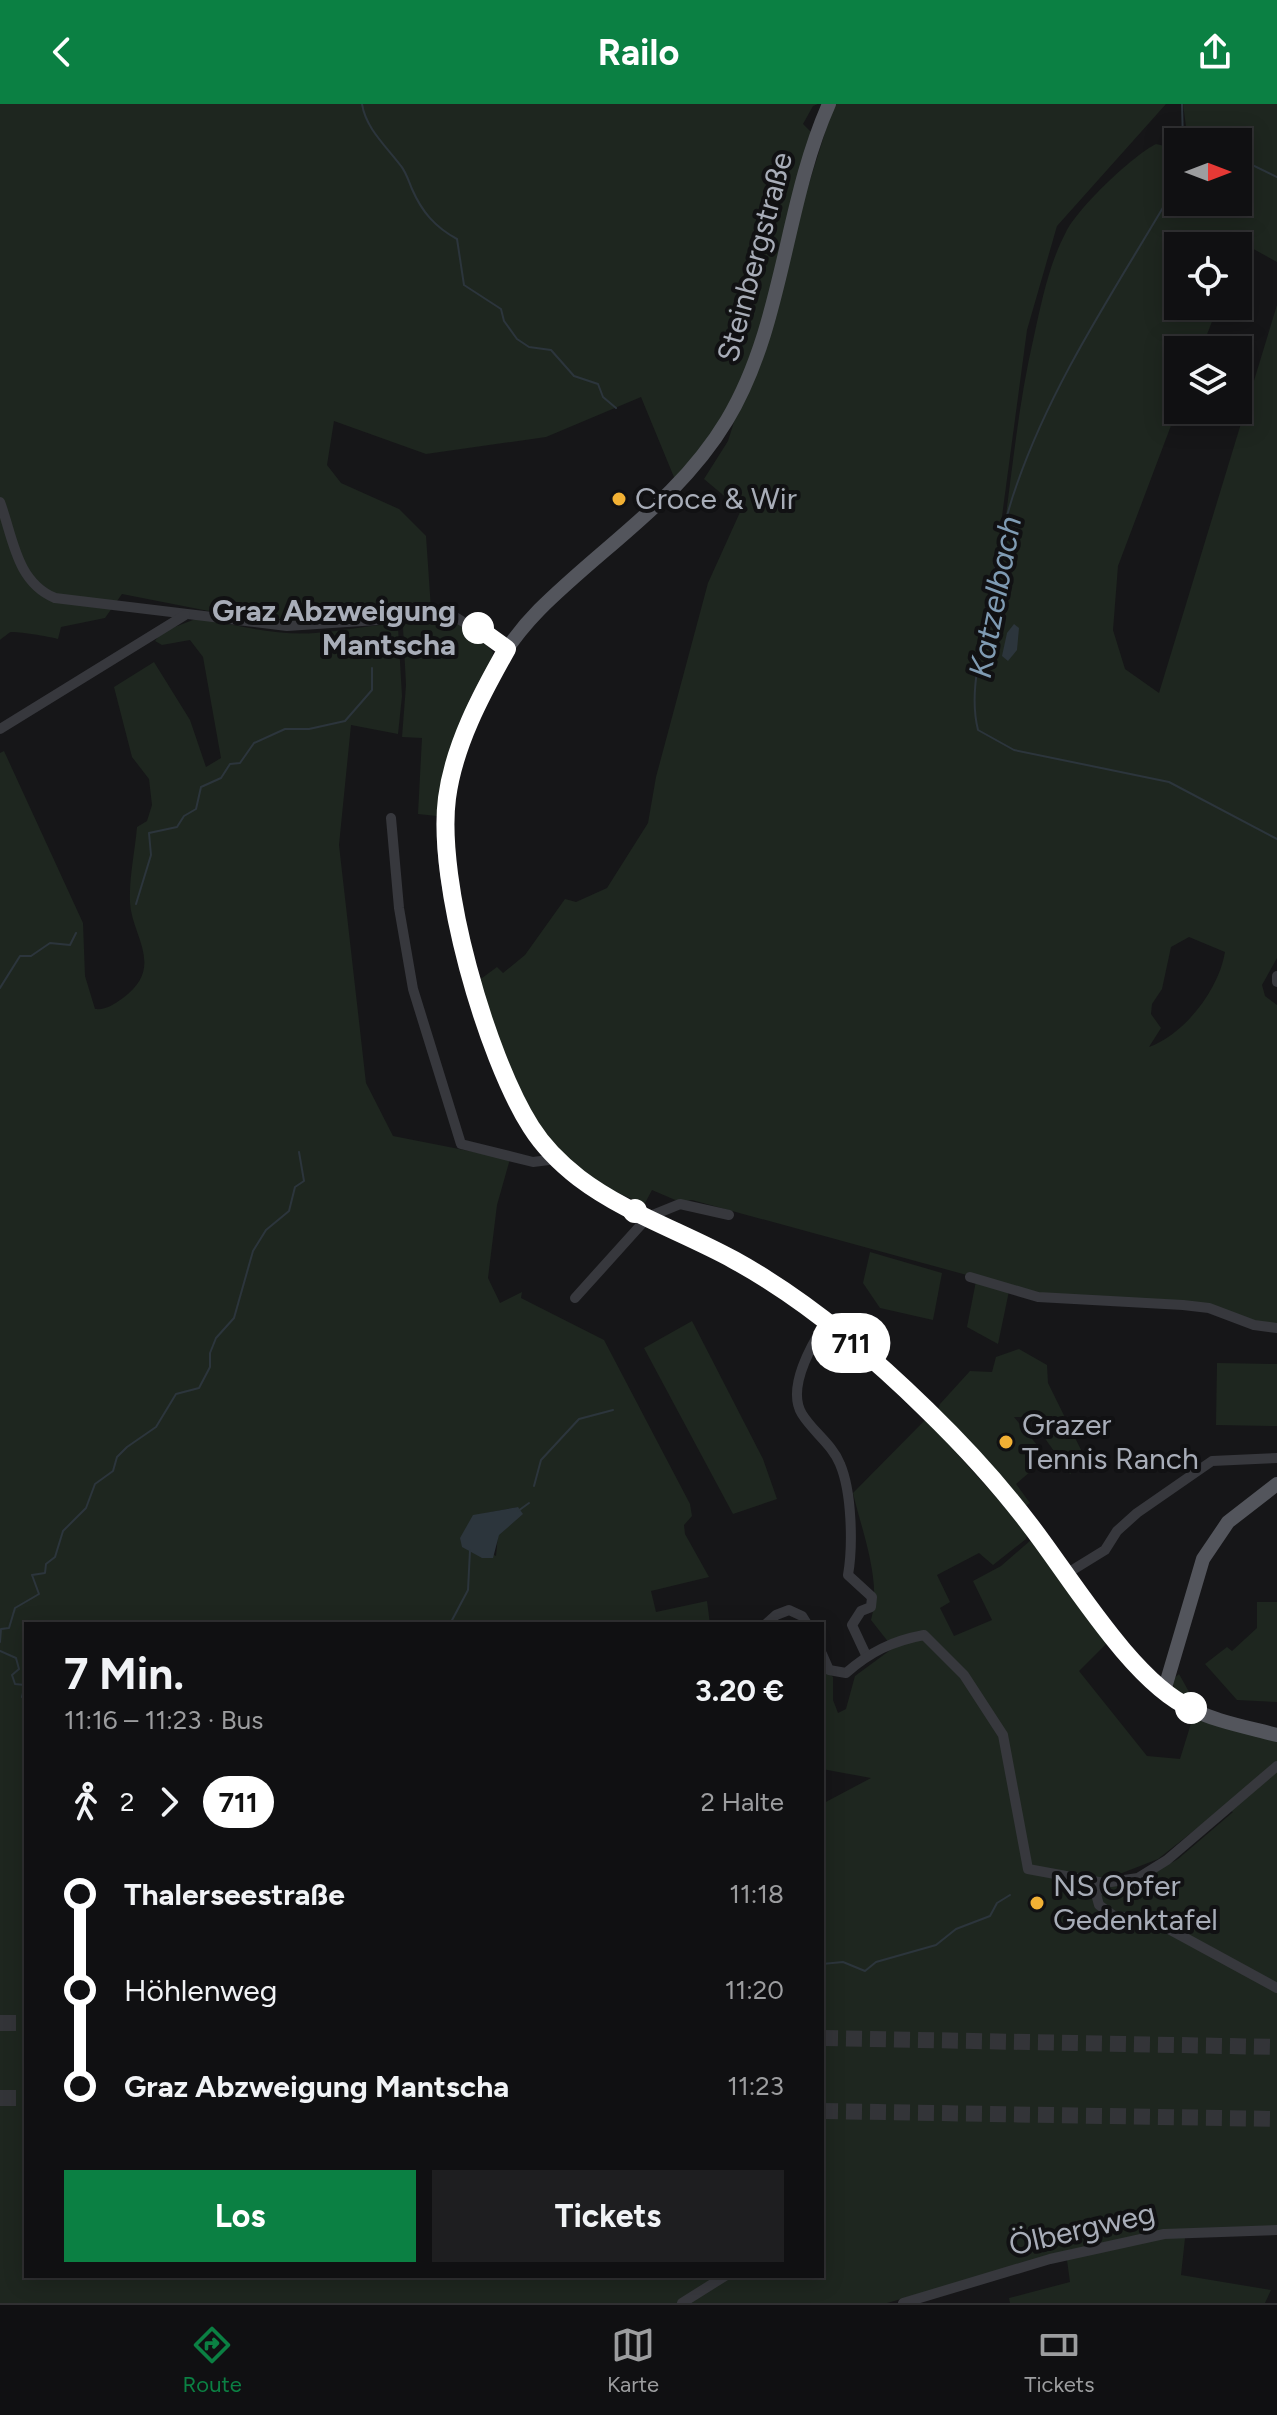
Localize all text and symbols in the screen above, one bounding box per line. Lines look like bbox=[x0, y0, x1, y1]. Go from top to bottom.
icon: back bbox=[40, 30, 84, 74]
icon: share bbox=[1193, 30, 1237, 74]
text: Railo bbox=[598, 31, 679, 74]
north arrow bbox=[1164, 128, 1252, 216]
map controls bbox=[1164, 128, 1252, 424]
street label: Steinbergstraße bbox=[709, 148, 800, 366]
button: locate bbox=[1164, 232, 1252, 320]
button: layers bbox=[1164, 336, 1252, 424]
place label: Croce & Wir bbox=[635, 480, 797, 517]
marker: Croce & Wir bbox=[610, 490, 628, 508]
water label: Katzelbach bbox=[961, 513, 1029, 681]
place label: Graz Abzweigung Mantscha bbox=[212, 592, 456, 663]
marker: Graz Abzweigung Mantscha bbox=[463, 613, 493, 643]
unlabelled marker bbox=[624, 1200, 646, 1222]
line badge: 711 bbox=[805, 1317, 897, 1369]
text: 711 bbox=[831, 1326, 871, 1360]
place label: Grazer Tennis Ranch bbox=[1022, 1406, 1199, 1477]
marker: Grazer Tennis Ranch bbox=[997, 1433, 1015, 1451]
text: 7 Min. bbox=[64, 1647, 184, 1700]
text: 3.20 € bbox=[695, 1672, 784, 1709]
unlabelled marker bbox=[1176, 1693, 1206, 1723]
text: 11:16 – 11:23 · Bus bbox=[64, 1704, 263, 1736]
icon: walk bbox=[64, 1780, 108, 1824]
icon: forward bbox=[147, 1780, 191, 1824]
text: 711 bbox=[219, 1785, 258, 1819]
text: 2 bbox=[120, 1786, 135, 1818]
text: 2 Halte bbox=[701, 1786, 784, 1818]
place label: NS Opfer Gedenktafel bbox=[1053, 1867, 1218, 1938]
text: Thalerseestraße bbox=[124, 1876, 345, 1913]
text: 11:18 bbox=[729, 1878, 784, 1910]
marker: NS Opfer Gedenktafel bbox=[1028, 1894, 1046, 1912]
text: Höhlenweg bbox=[124, 1972, 277, 2009]
text: 11:20 bbox=[725, 1974, 784, 2006]
text: Graz Abzweigung Mantscha bbox=[124, 2068, 509, 2105]
text: 11:23 bbox=[727, 2070, 784, 2102]
button: Los bbox=[64, 2170, 416, 2262]
button: Tickets bbox=[432, 2170, 784, 2262]
street label: Ölbergweg bbox=[1005, 2194, 1159, 2263]
tab: Route bbox=[183, 2323, 242, 2398]
tab: Karte bbox=[607, 2323, 659, 2398]
tab: Tickets bbox=[1024, 2323, 1094, 2398]

